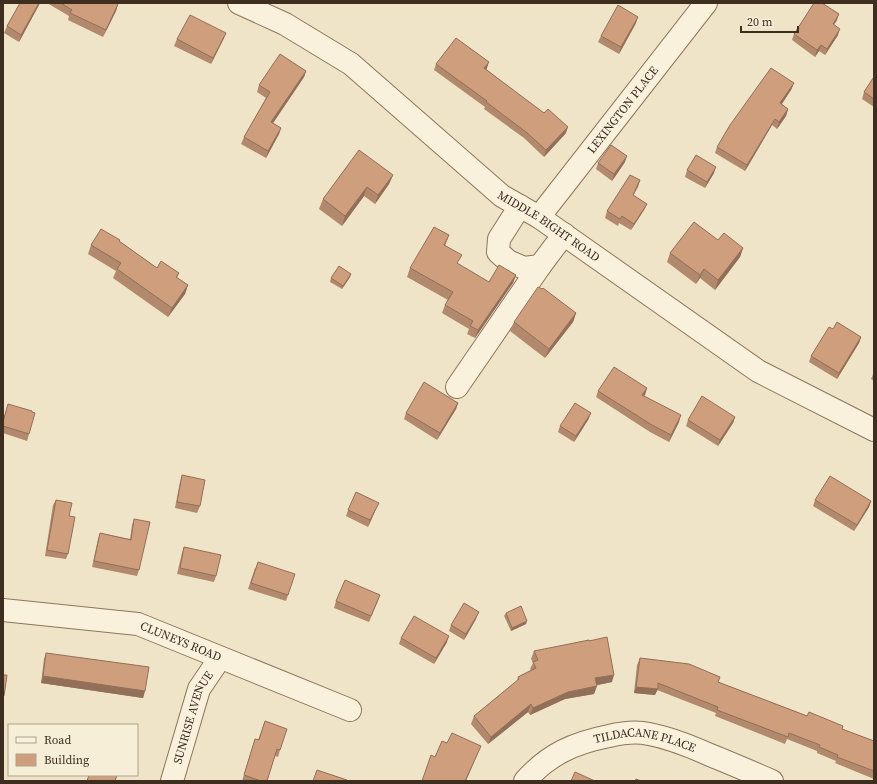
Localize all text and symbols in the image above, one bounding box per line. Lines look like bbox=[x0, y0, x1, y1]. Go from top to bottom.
scale bar bbox=[741, 8, 798, 34]
text: 20 m bbox=[747, 14, 773, 30]
street label: LEXINGTON PLACE bbox=[584, 63, 662, 157]
street label: MIDDLE BIGHT ROAD bbox=[495, 187, 603, 265]
street label: CLUNEYS ROAD bbox=[138, 618, 224, 665]
street label: SUNRISE AVENUE bbox=[169, 668, 217, 766]
legend bbox=[8, 724, 138, 776]
street label: TILDACANE PLACE bbox=[592, 724, 698, 756]
text: Road bbox=[44, 732, 71, 748]
text: Building bbox=[44, 752, 89, 768]

